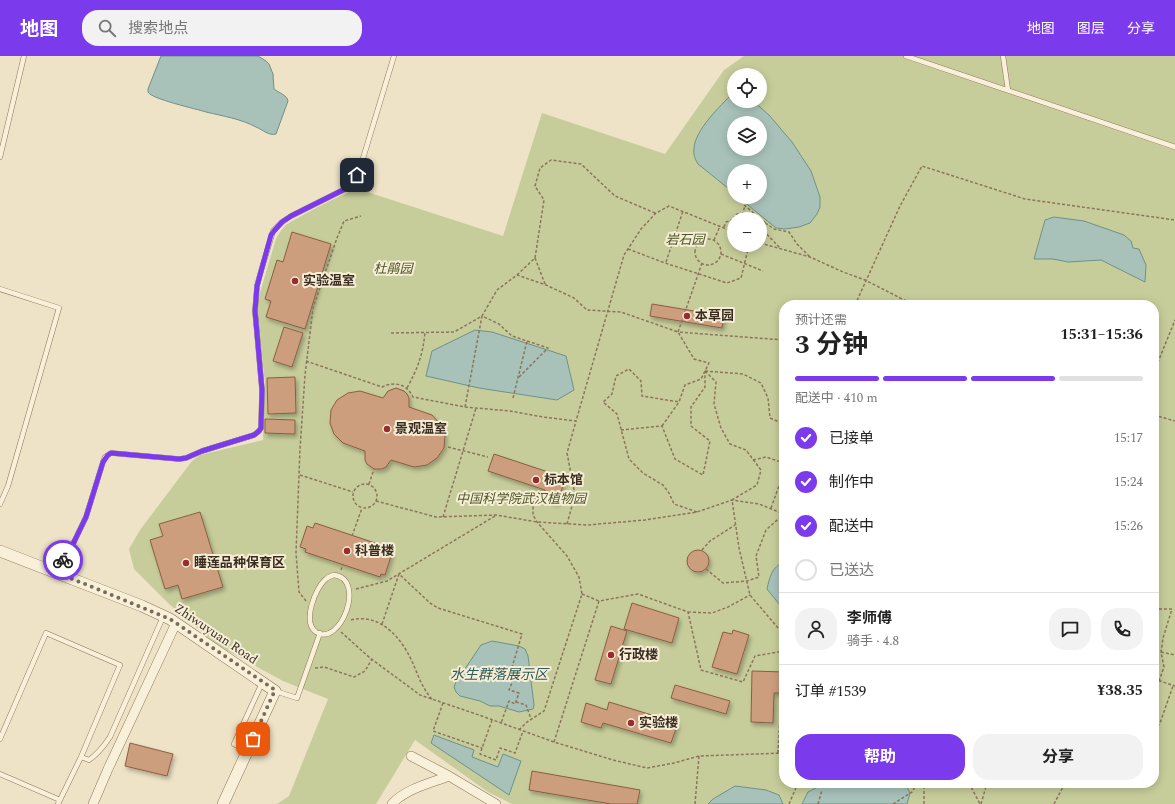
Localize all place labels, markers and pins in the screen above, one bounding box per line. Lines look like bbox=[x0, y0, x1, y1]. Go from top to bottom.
pin bbox=[340, 158, 374, 192]
place label: 实验温室 bbox=[303, 271, 355, 291]
marker: 实验温室 bbox=[290, 276, 300, 286]
place label: 本草园 bbox=[695, 306, 734, 326]
marker: 本草园 bbox=[682, 311, 692, 321]
place label: 景观温室 bbox=[395, 419, 447, 439]
marker: 景观温室 bbox=[382, 424, 392, 434]
place label: 标本馆 bbox=[544, 470, 583, 490]
marker: 标本馆 bbox=[531, 475, 541, 485]
place label: 科普楼 bbox=[355, 541, 394, 561]
marker: 科普楼 bbox=[342, 546, 352, 556]
place label: 睡莲品种保育区 bbox=[194, 553, 285, 573]
marker: 睡莲品种保育区 bbox=[181, 558, 191, 568]
place label: 行政楼 bbox=[619, 645, 658, 665]
marker: 行政楼 bbox=[606, 650, 616, 660]
place label: 实验楼 bbox=[639, 713, 678, 733]
marker: 实验楼 bbox=[626, 718, 636, 728]
pin bbox=[236, 722, 270, 756]

